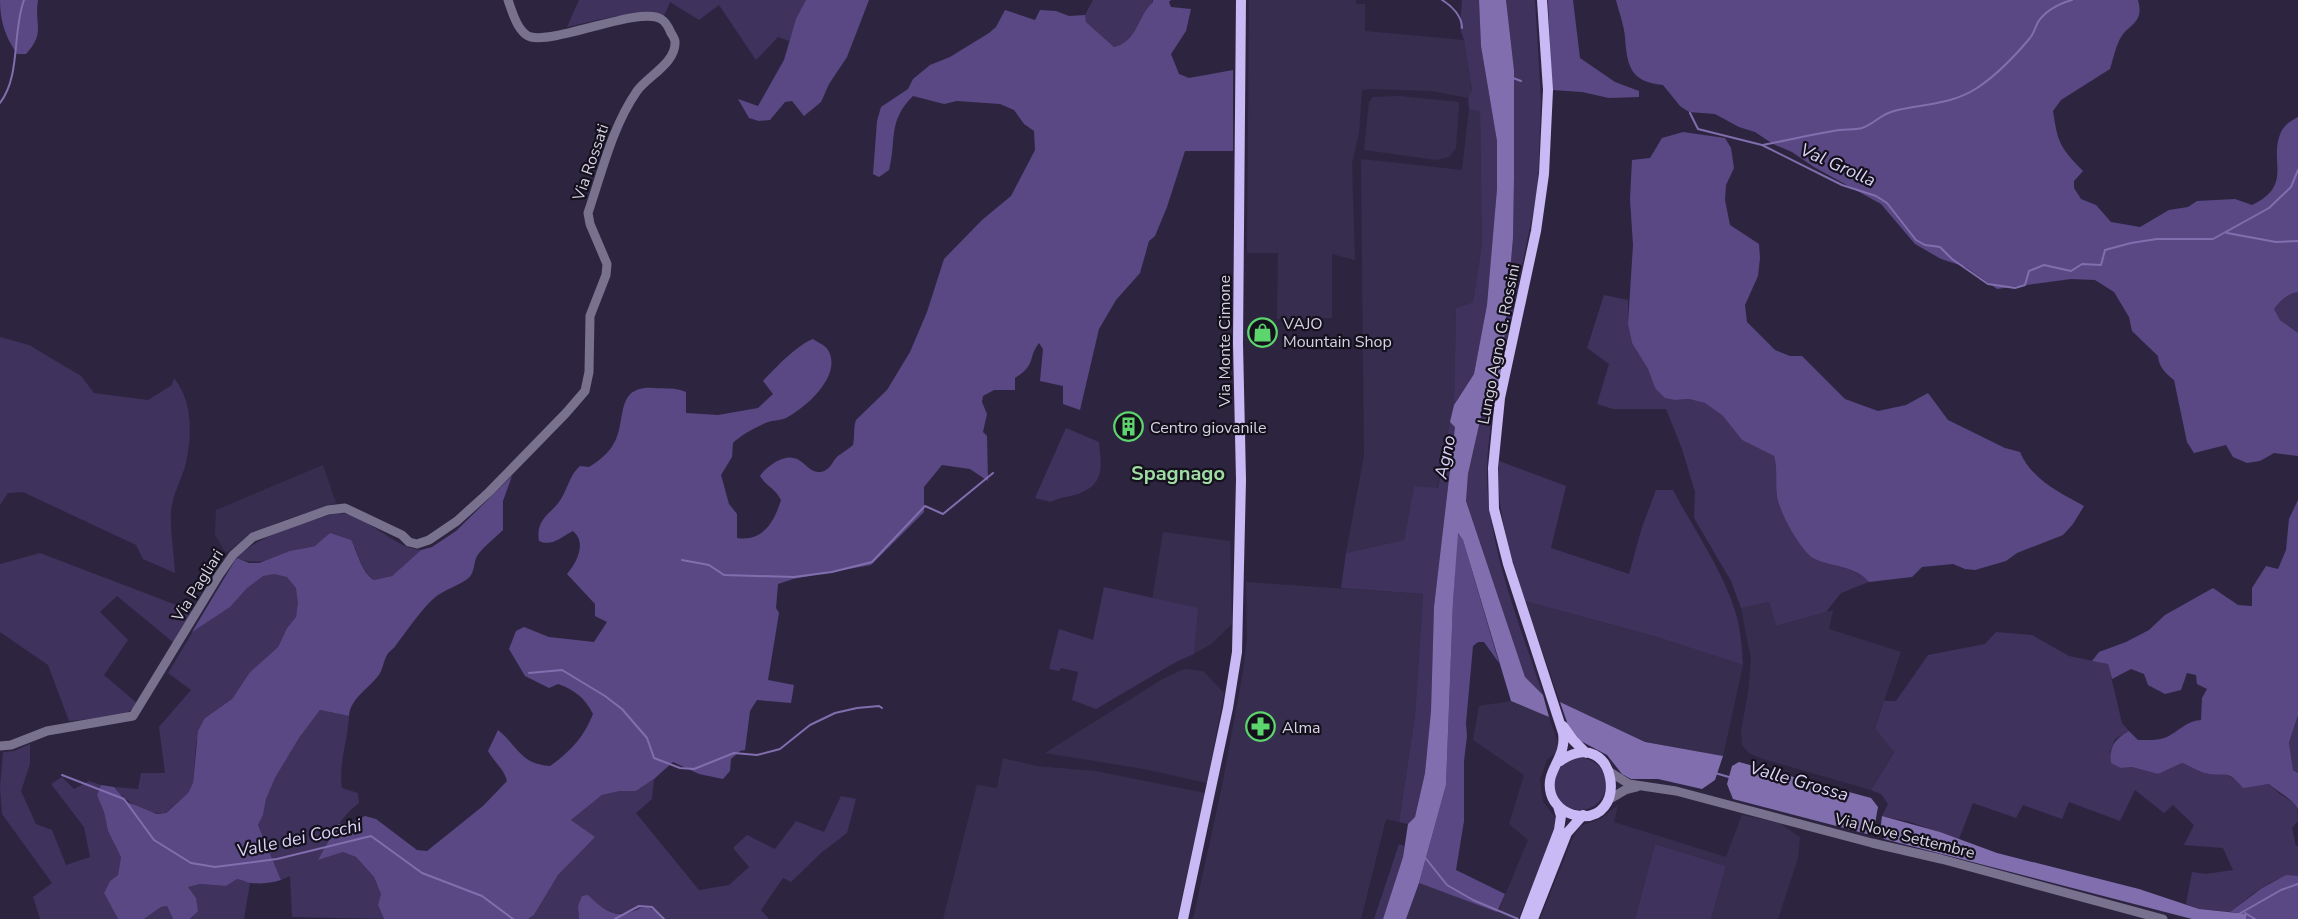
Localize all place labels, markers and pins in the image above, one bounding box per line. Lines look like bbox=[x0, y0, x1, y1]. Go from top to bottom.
place label: VAJO Mountain Shop bbox=[1282, 313, 1392, 353]
shop icon: VAJO Mountain Shop bbox=[1246, 316, 1278, 348]
building icon: Centro giovanile bbox=[1113, 411, 1145, 443]
place label: Centro giovanile bbox=[1150, 417, 1266, 439]
pharmacy icon: Alma bbox=[1245, 711, 1277, 743]
place label: Alma bbox=[1282, 717, 1321, 739]

